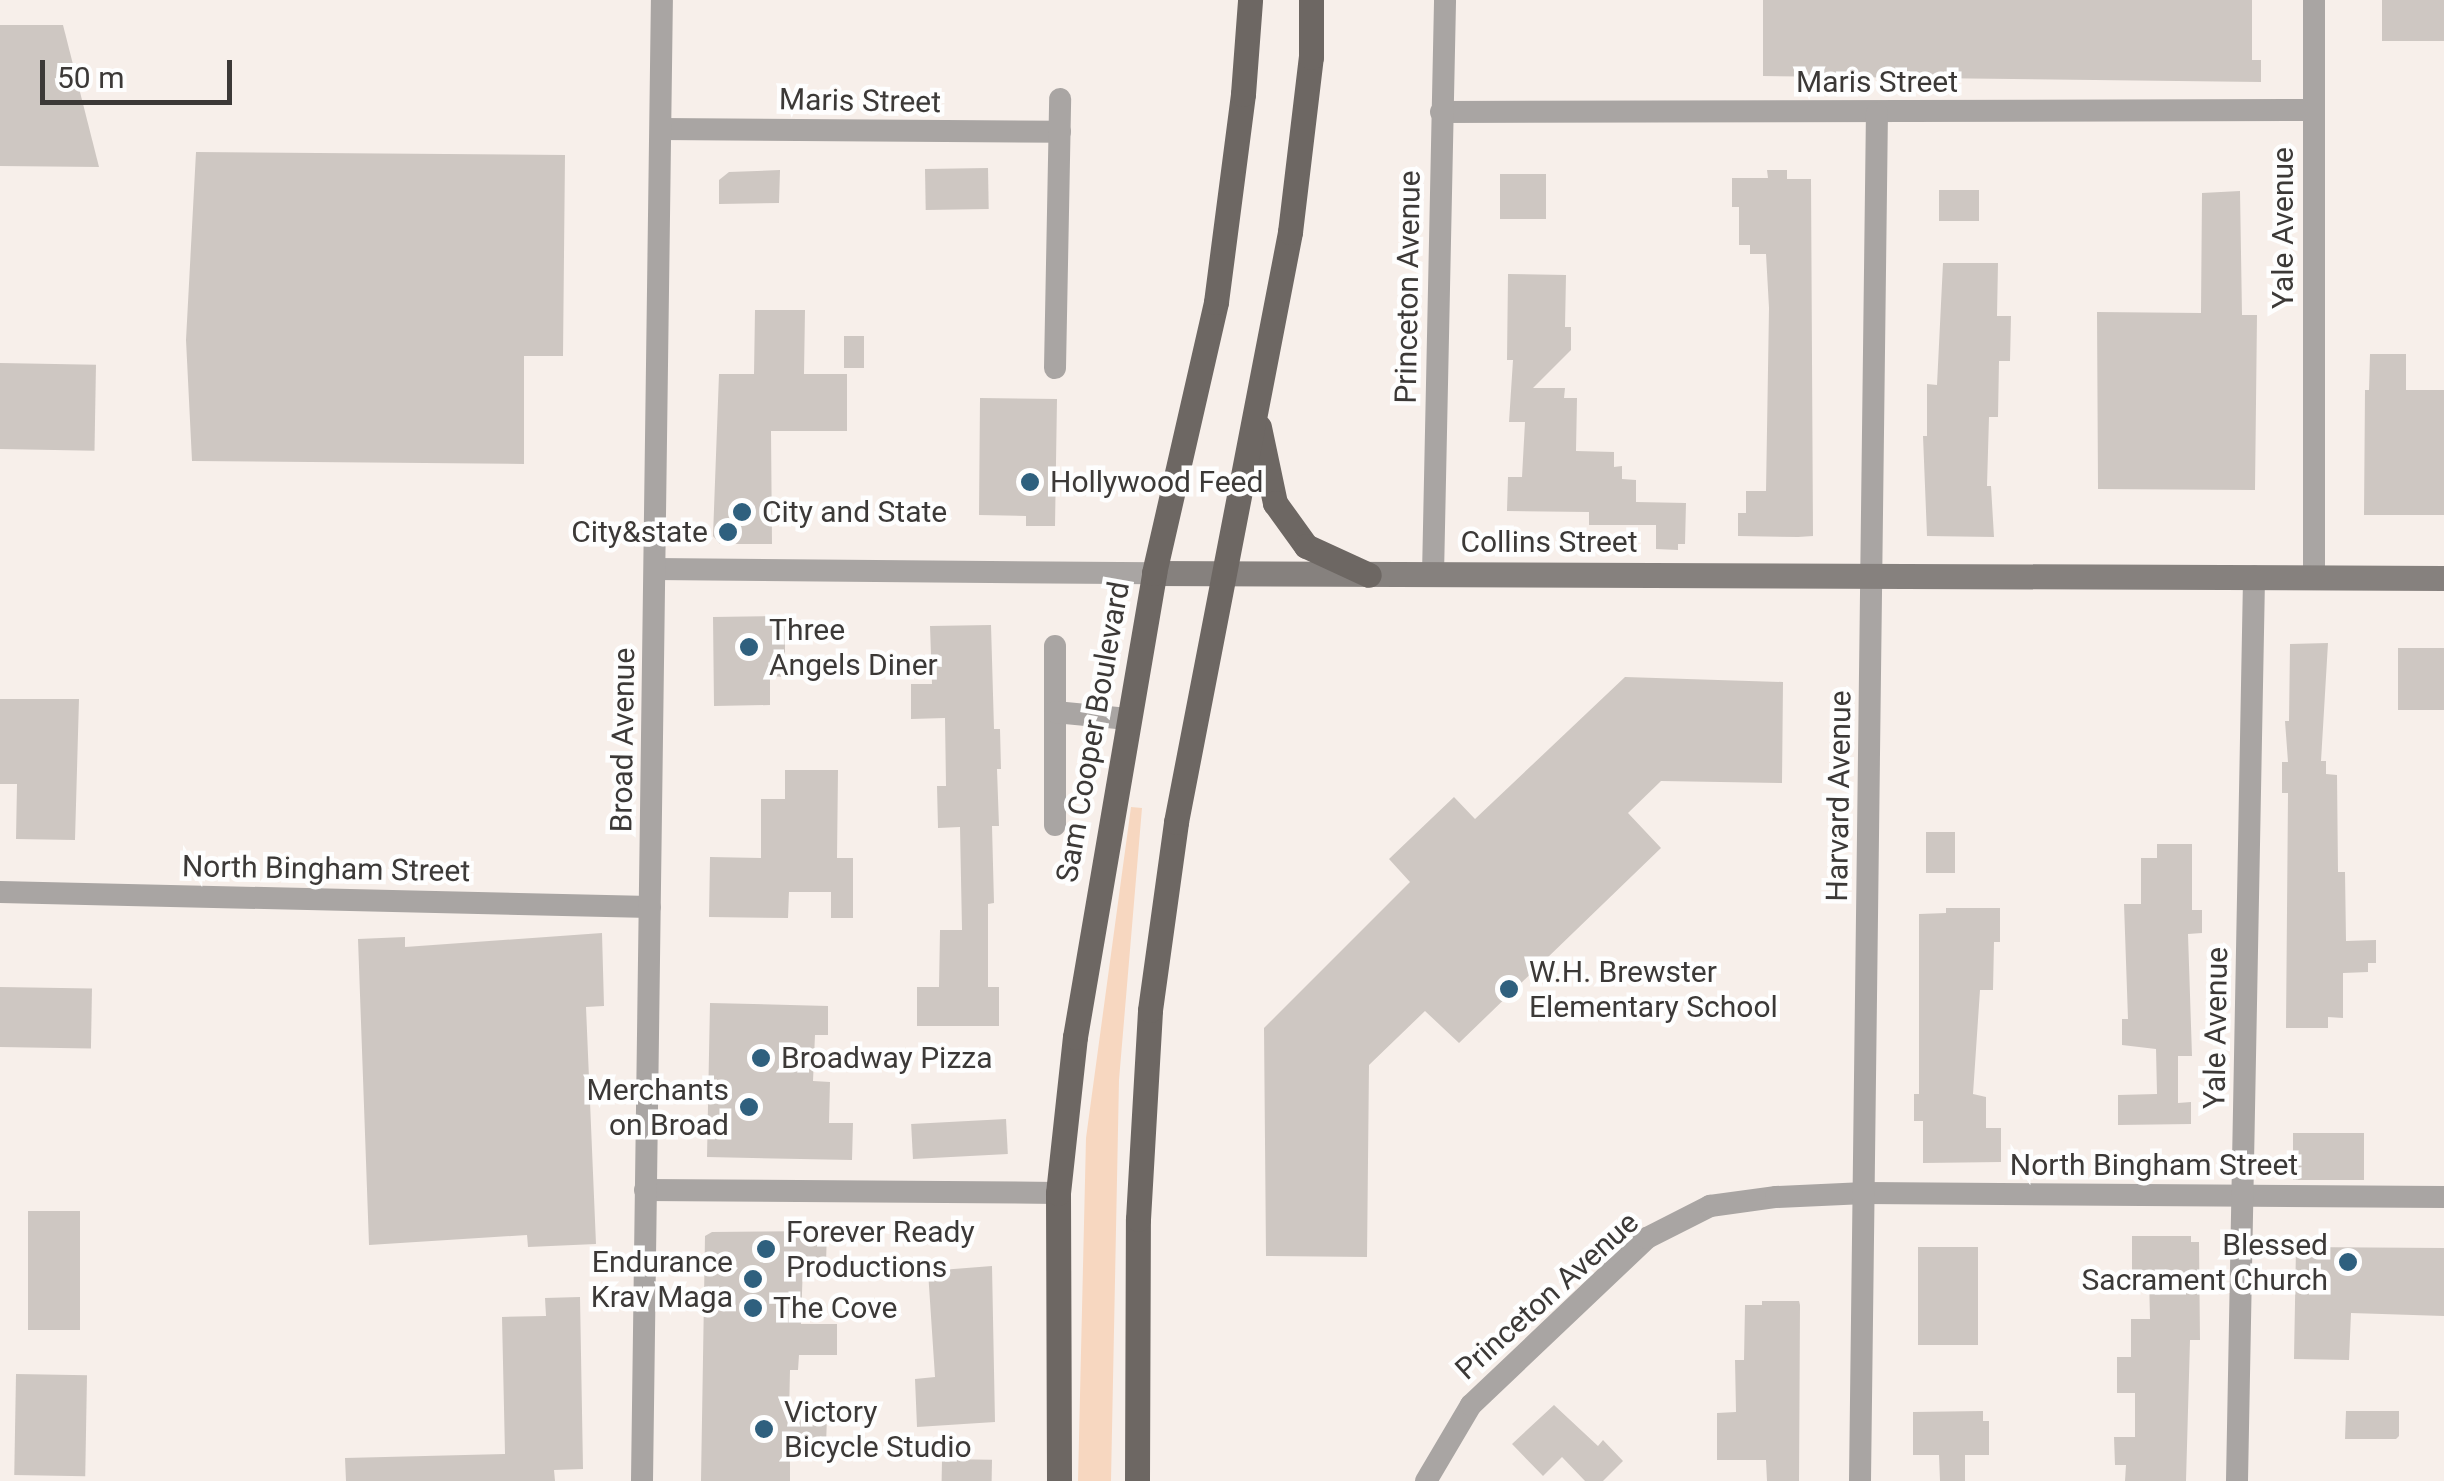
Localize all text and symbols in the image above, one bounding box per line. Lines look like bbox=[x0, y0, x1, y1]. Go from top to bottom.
scale bar bbox=[45, 40, 238, 102]
text: 50 m bbox=[57, 60, 124, 95]
street label: Maris Street bbox=[1796, 64, 1958, 100]
street label: Maris Street bbox=[779, 82, 941, 120]
street label: Yale Avenue bbox=[2265, 147, 2301, 309]
street label: Princeton Avenue bbox=[1388, 170, 1428, 404]
place label: Hollywood Feed bbox=[1050, 464, 1263, 500]
marker: Hollywood Feed bbox=[1019, 471, 1041, 493]
place label: City and State bbox=[762, 494, 947, 530]
marker: City and State bbox=[731, 501, 753, 523]
place label: City&state bbox=[571, 514, 708, 550]
marker: City&state bbox=[717, 521, 739, 543]
street label: Collins Street bbox=[1460, 524, 1638, 560]
street label: Sam Cooper Boulevard bbox=[1049, 579, 1137, 885]
place label: Three Angels Diner bbox=[769, 612, 938, 682]
marker: Three Angels Diner bbox=[738, 636, 760, 658]
street label: Broad Avenue bbox=[603, 647, 643, 833]
street label: Harvard Avenue bbox=[1819, 690, 1859, 902]
street label: North Bingham Street bbox=[182, 848, 470, 890]
street label: Yale Avenue bbox=[2197, 947, 2235, 1109]
place label: W.H. Brewster Elementary School bbox=[1529, 954, 1778, 1024]
marker: W.H. Brewster Elementary School bbox=[1498, 978, 1520, 1000]
place label: Broadway Pizza bbox=[781, 1040, 992, 1076]
marker: Broadway Pizza bbox=[750, 1047, 772, 1069]
place label: Merchants on Broad bbox=[587, 1072, 729, 1142]
marker: Merchants on Broad bbox=[738, 1096, 760, 1118]
street label: North Bingham Street bbox=[2010, 1147, 2298, 1183]
street label: Princeton Avenue bbox=[1448, 1205, 1646, 1387]
place label: Forever Ready Productions bbox=[786, 1214, 975, 1284]
place label: Blessed Sacrament Church bbox=[2082, 1227, 2328, 1298]
marker: Forever Ready Productions bbox=[755, 1238, 777, 1260]
place label: Endurance Krav Maga bbox=[591, 1244, 733, 1314]
marker: Blessed Sacrament Church bbox=[2337, 1251, 2359, 1273]
marker: Endurance Krav Maga bbox=[742, 1268, 764, 1290]
place label: The Cove bbox=[773, 1290, 897, 1326]
marker: The Cove bbox=[742, 1297, 764, 1319]
place label: Victory Bicycle Studio bbox=[784, 1394, 972, 1464]
marker: Victory Bicycle Studio bbox=[753, 1418, 775, 1440]

